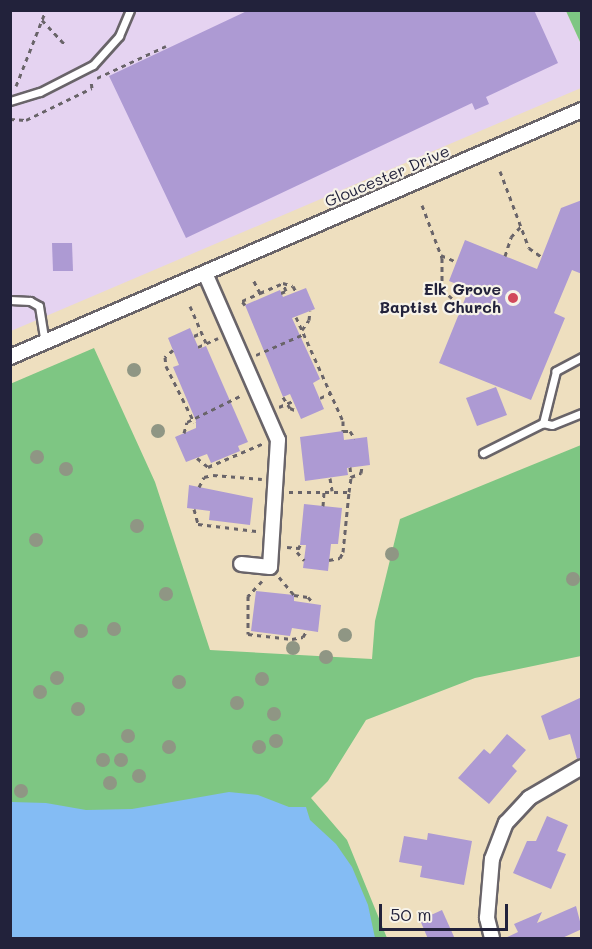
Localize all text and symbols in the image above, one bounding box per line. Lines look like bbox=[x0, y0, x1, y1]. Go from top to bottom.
street label: Gloucester Drive bbox=[322, 141, 452, 211]
place label: Elk Grove Baptist Church bbox=[379, 279, 501, 317]
marker: Elk Grove Baptist Church bbox=[506, 291, 520, 305]
scale bar bbox=[382, 892, 511, 930]
text: 50 m bbox=[390, 902, 432, 926]

